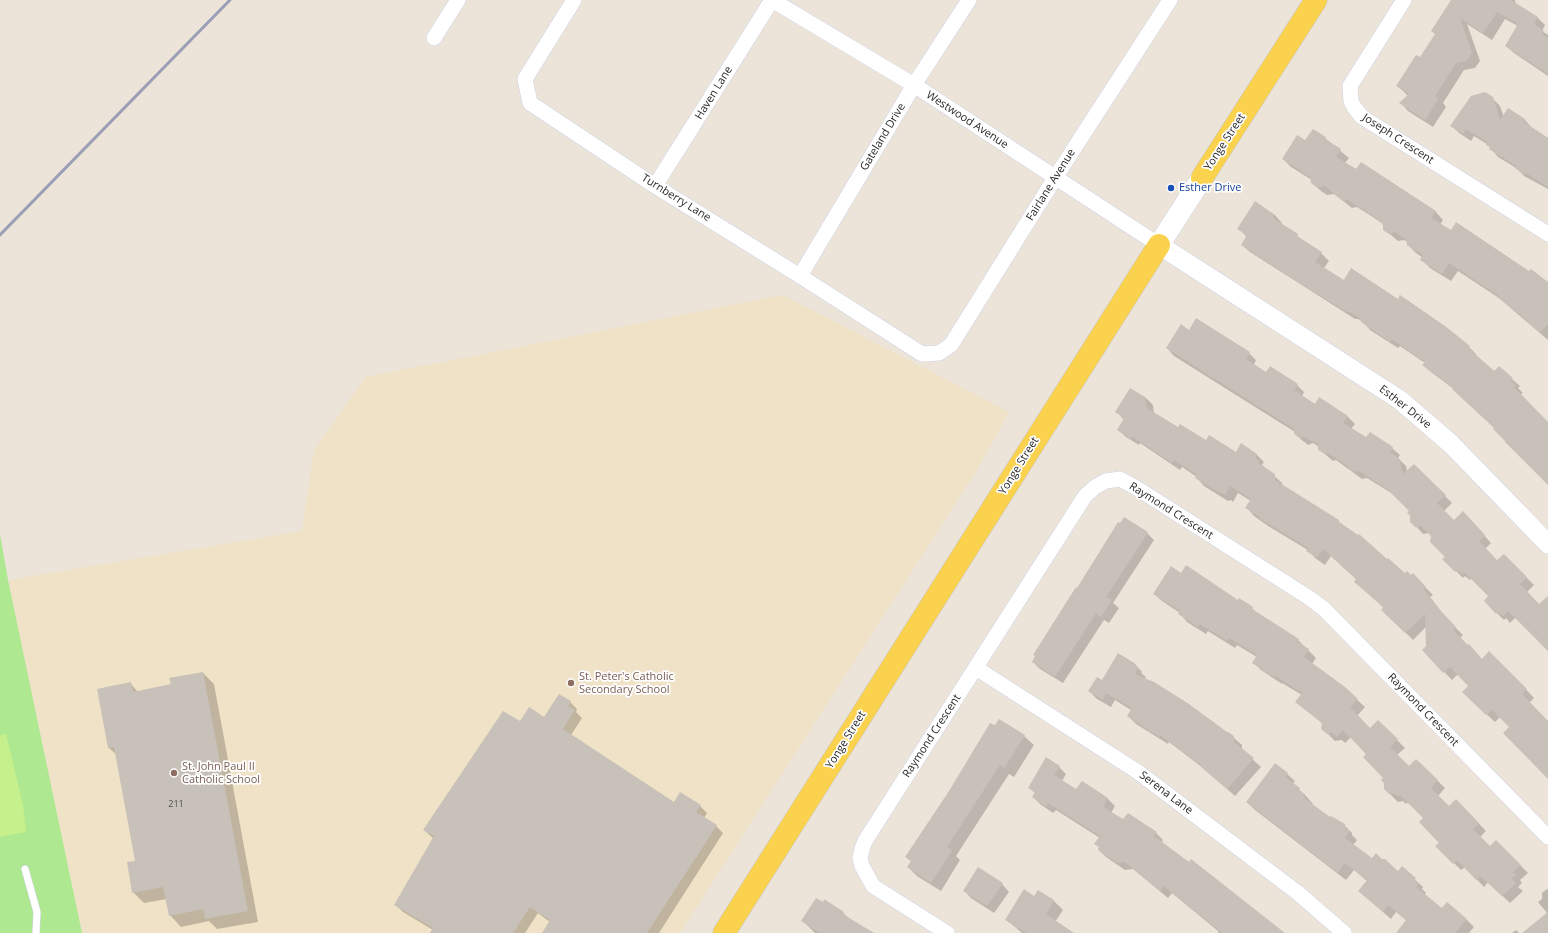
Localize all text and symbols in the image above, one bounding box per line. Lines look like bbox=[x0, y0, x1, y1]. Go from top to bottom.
street label: Haven Lane bbox=[692, 64, 736, 122]
street label: Westwood Avenue bbox=[924, 89, 1010, 151]
street label: Gateland Drive bbox=[858, 101, 908, 173]
street label: Yonge Street bbox=[1202, 111, 1248, 173]
street label: Joseph Crescent bbox=[1360, 111, 1436, 167]
street label: Fairlane Avenue bbox=[1024, 147, 1078, 223]
street label: Turnberry Lane bbox=[639, 171, 713, 225]
place label: Esther Drive bbox=[1179, 181, 1241, 195]
marker: Esther Drive bbox=[1166, 183, 1176, 193]
street label: Esther Drive bbox=[1376, 383, 1434, 431]
street label: Yonge Street bbox=[996, 435, 1042, 497]
street label: Raymond Crescent bbox=[1127, 480, 1215, 542]
place label: St. Peter's Catholic Secondary School bbox=[579, 670, 674, 696]
street label: Raymond Crescent bbox=[1385, 671, 1461, 749]
marker: St. Peter's Catholic Secondary School bbox=[566, 678, 576, 688]
street label: Raymond Crescent bbox=[900, 692, 964, 780]
street label: Yonge Street bbox=[823, 709, 869, 771]
place label: St. John Paul II Catholic School bbox=[182, 760, 260, 786]
marker: St. John Paul II Catholic School bbox=[169, 768, 179, 778]
street label: Serena Lane bbox=[1137, 769, 1195, 817]
house number: 211 bbox=[168, 799, 184, 809]

